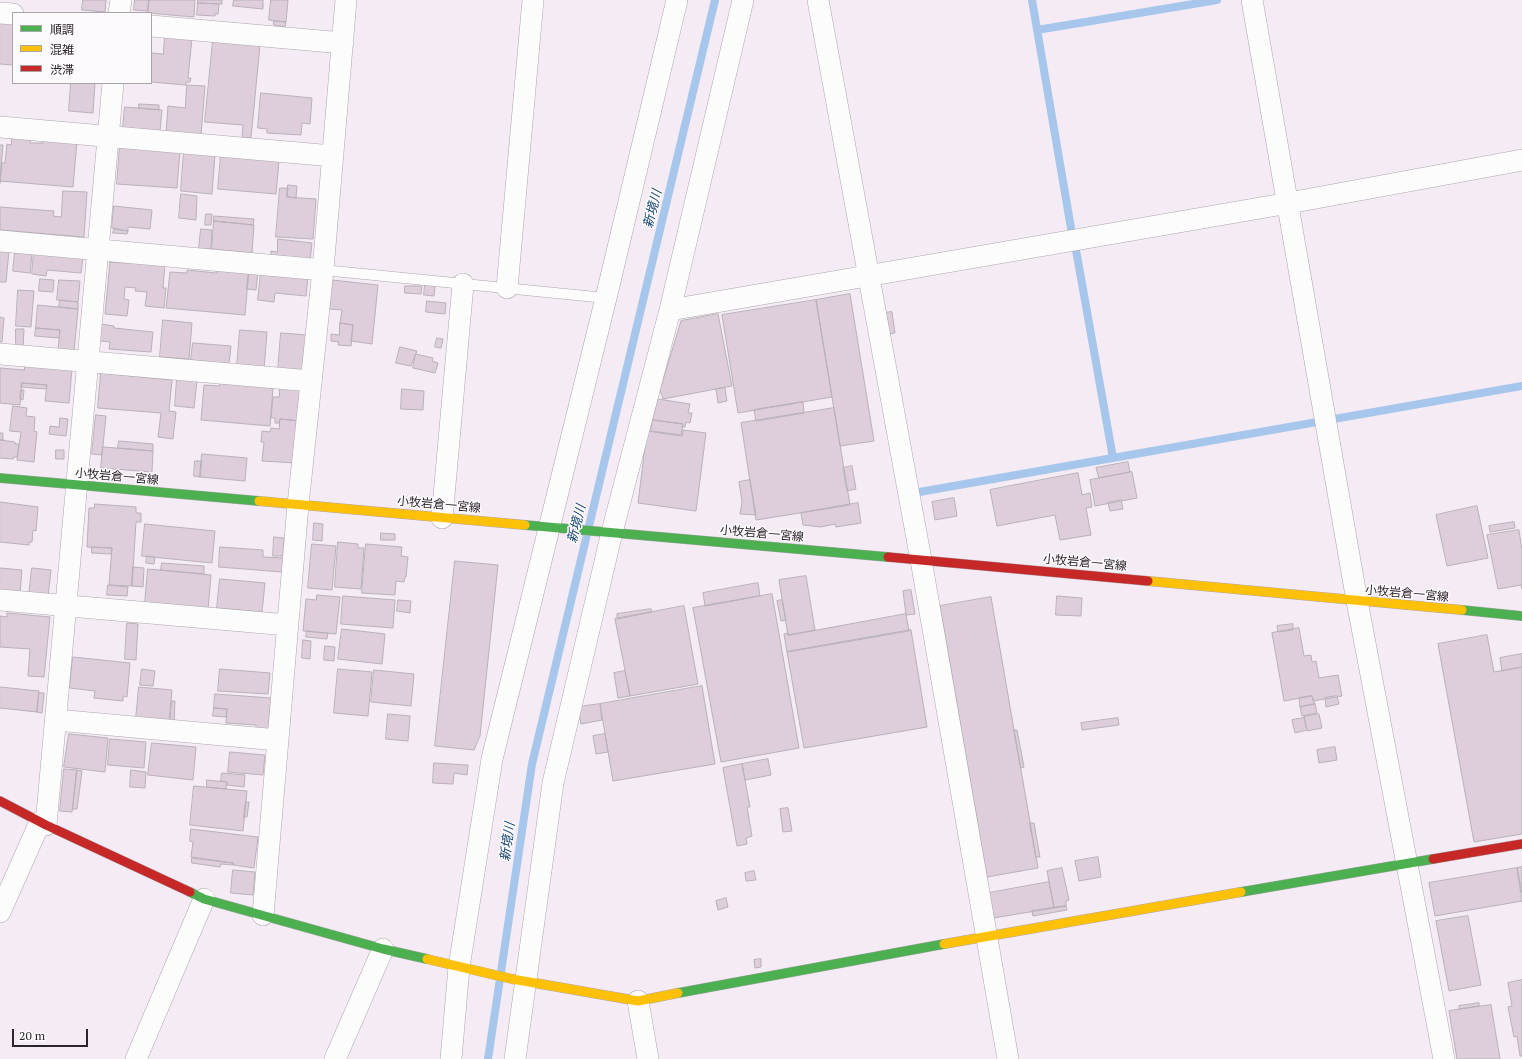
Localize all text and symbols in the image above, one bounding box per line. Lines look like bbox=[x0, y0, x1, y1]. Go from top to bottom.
legend bbox=[12, 12, 152, 84]
text: 順調 bbox=[50, 22, 74, 37]
text: 混雑 bbox=[50, 42, 74, 57]
text: 渋滞 bbox=[50, 62, 74, 77]
water label: 新境川 bbox=[641, 188, 665, 230]
street label: 小牧岩倉一宮線 bbox=[75, 466, 159, 488]
street label: 小牧岩倉一宮線 bbox=[397, 494, 481, 516]
water label: 新境川 bbox=[565, 503, 589, 545]
street label: 小牧岩倉一宮線 bbox=[720, 523, 804, 545]
street label: 小牧岩倉一宮線 bbox=[1043, 552, 1127, 574]
street label: 小牧岩倉一宮線 bbox=[1365, 583, 1449, 605]
water label: 新境川 bbox=[498, 822, 518, 862]
scale bar bbox=[14, 1021, 90, 1047]
text: 20 m bbox=[19, 1028, 45, 1043]

